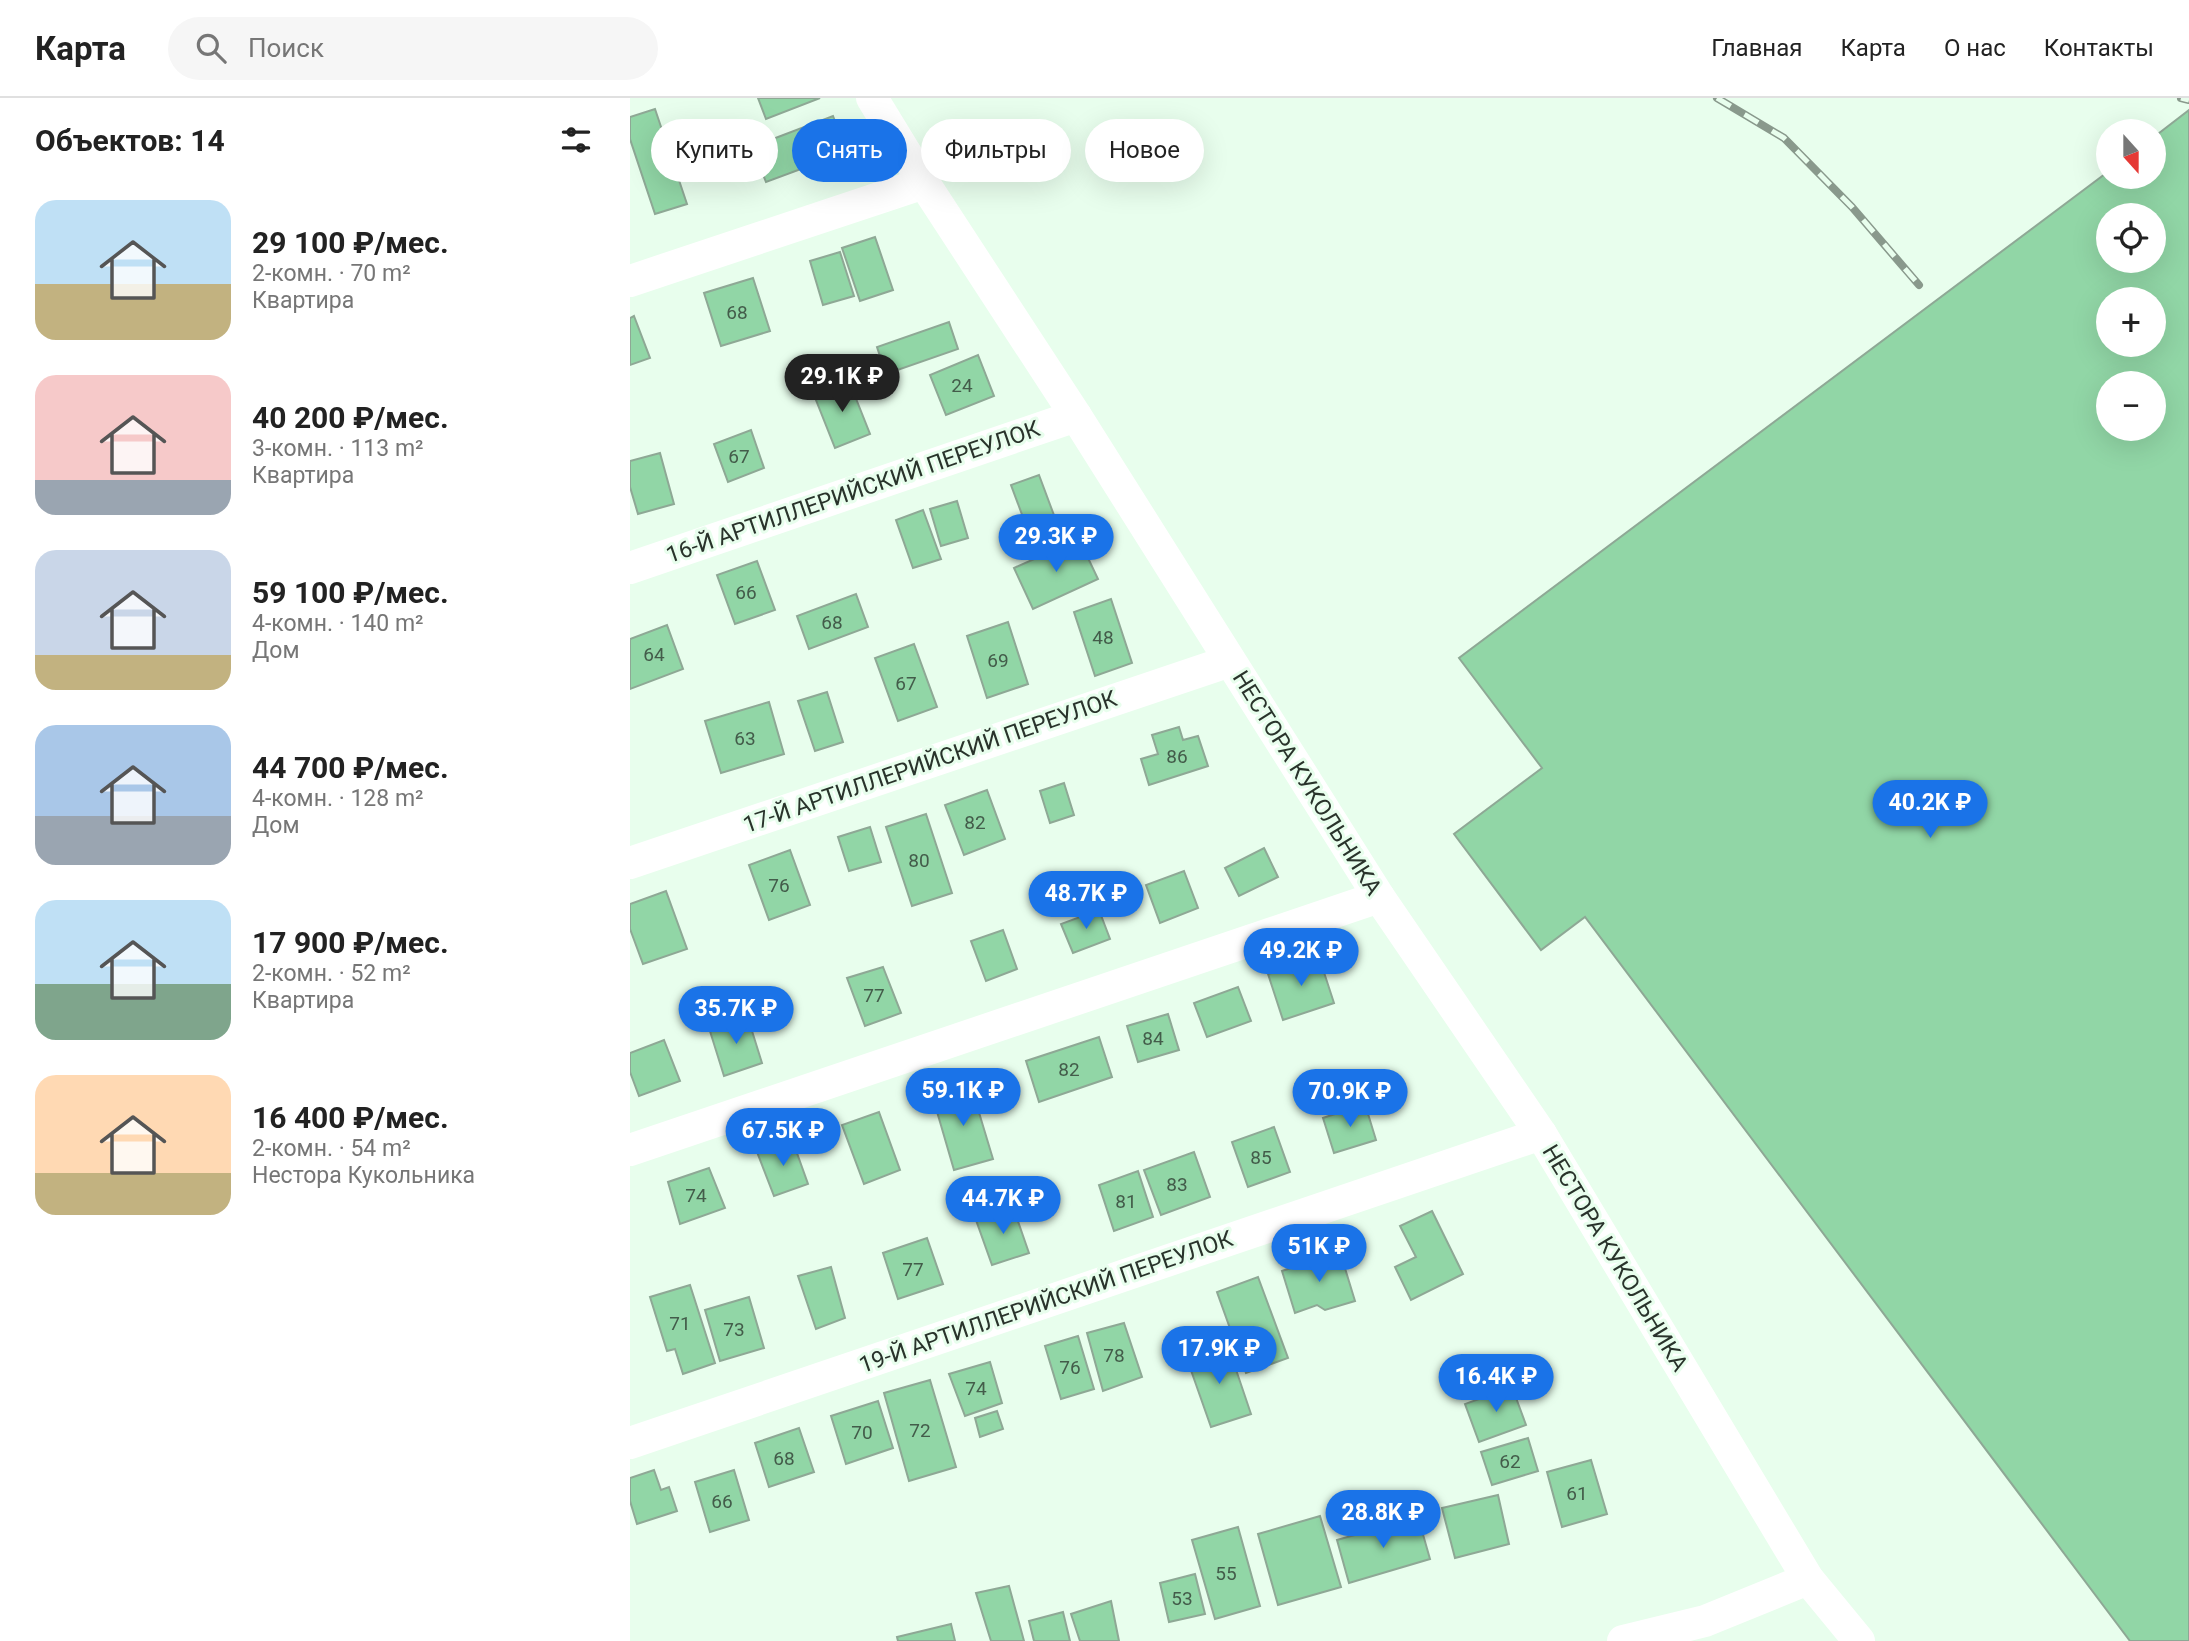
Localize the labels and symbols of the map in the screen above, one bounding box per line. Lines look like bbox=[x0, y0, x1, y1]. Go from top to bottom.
north arrow bbox=[2096, 119, 2166, 189]
house number: 68 bbox=[726, 301, 748, 324]
pin: 29.1K ₽ bbox=[777, 354, 907, 414]
house number: 24 bbox=[951, 374, 973, 397]
street label: 16-Й АРТИЛЛЕРИЙСКИЙ ПЕРЕУЛОК bbox=[662, 414, 1044, 569]
house number: 67 bbox=[728, 445, 750, 468]
pin: 29.3K ₽ bbox=[991, 514, 1121, 574]
house number: 66 bbox=[735, 581, 757, 604]
house number: 68 bbox=[821, 611, 843, 634]
house number: 48 bbox=[1092, 626, 1114, 649]
house number: 64 bbox=[643, 643, 665, 666]
house number: 69 bbox=[987, 649, 1009, 672]
street label: НЕСТОРА КУКОЛЬНИКА bbox=[1227, 666, 1387, 900]
house number: 67 bbox=[895, 672, 917, 695]
street label: 17-Й АРТИЛЛЕРИЙСКИЙ ПЕРЕУЛОК bbox=[739, 684, 1121, 839]
house number: 63 bbox=[734, 727, 756, 750]
house number: 86 bbox=[1166, 745, 1188, 768]
pin: 40.2K ₽ bbox=[1865, 780, 1995, 840]
house number: 82 bbox=[964, 811, 986, 834]
house number: 80 bbox=[908, 849, 930, 872]
pin: 48.7K ₽ bbox=[1021, 872, 1151, 931]
house number: 76 bbox=[768, 874, 790, 897]
pin: 49.2K ₽ bbox=[1236, 928, 1366, 988]
house number: 77 bbox=[863, 984, 885, 1007]
pin: 35.7K ₽ bbox=[671, 986, 801, 1046]
house number: 84 bbox=[1142, 1027, 1164, 1050]
house number: 82 bbox=[1058, 1058, 1080, 1081]
pin: 59.1K ₽ bbox=[898, 1068, 1028, 1128]
pin: 70.9K ₽ bbox=[1285, 1070, 1415, 1129]
pin: 67.5K ₽ bbox=[718, 1108, 848, 1168]
street label: НЕСТОРА КУКОЛЬНИКА bbox=[1537, 1140, 1693, 1376]
house number: 85 bbox=[1250, 1146, 1272, 1169]
house number: 83 bbox=[1166, 1173, 1188, 1196]
pin: 44.7K ₽ bbox=[938, 1176, 1068, 1236]
house number: 74 bbox=[685, 1184, 707, 1207]
house number: 81 bbox=[1115, 1190, 1137, 1213]
street label: 19-Й АРТИЛЛЕРИЙСКИЙ ПЕРЕУЛОК bbox=[855, 1224, 1237, 1379]
pin: 51K ₽ bbox=[1270, 1224, 1368, 1284]
house number: 77 bbox=[902, 1258, 924, 1281]
house number: 71 bbox=[669, 1312, 691, 1335]
house number: 73 bbox=[723, 1318, 745, 1341]
pin: 17.9K ₽ bbox=[1154, 1326, 1284, 1386]
house number: 78 bbox=[1103, 1344, 1125, 1367]
pin: 16.4K ₽ bbox=[1431, 1354, 1561, 1414]
house number: 76 bbox=[1059, 1356, 1081, 1379]
house number: 74 bbox=[965, 1377, 987, 1400]
house number: 72 bbox=[909, 1419, 931, 1442]
house number: 70 bbox=[851, 1421, 873, 1444]
house number: 68 bbox=[773, 1447, 795, 1470]
house number: 62 bbox=[1499, 1450, 1521, 1473]
house number: 61 bbox=[1566, 1482, 1588, 1505]
house number: 66 bbox=[711, 1490, 733, 1513]
pin: 28.8K ₽ bbox=[1318, 1490, 1448, 1550]
house number: 55 bbox=[1215, 1562, 1237, 1585]
house number: 53 bbox=[1171, 1587, 1193, 1610]

